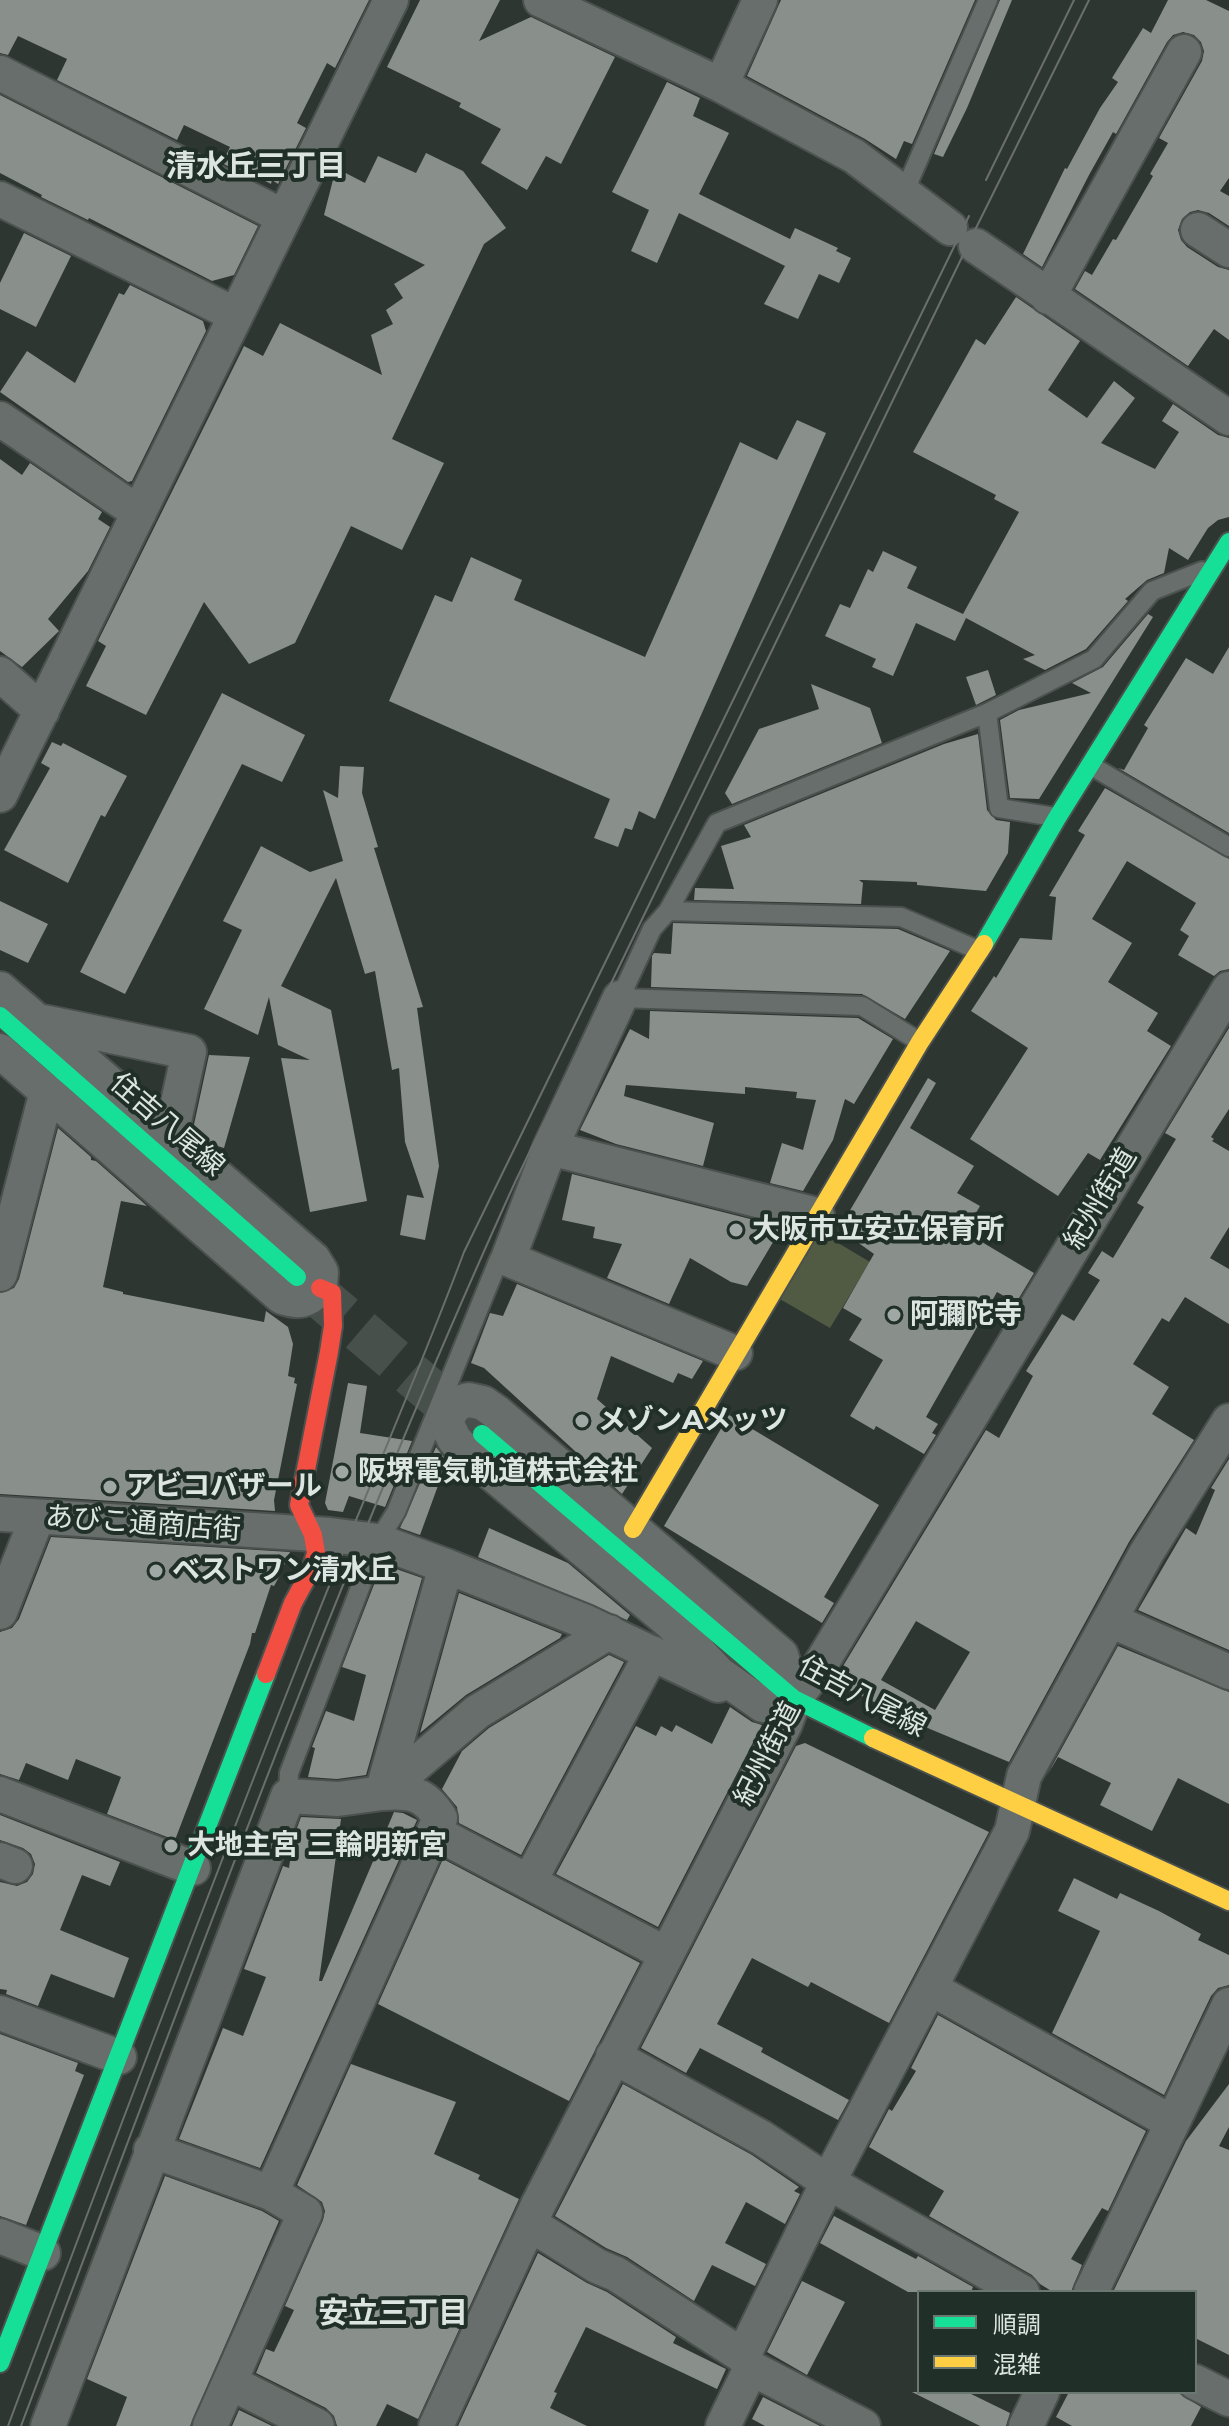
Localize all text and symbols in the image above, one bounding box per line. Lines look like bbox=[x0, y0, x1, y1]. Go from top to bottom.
district label: 清水丘三丁目 bbox=[166, 149, 346, 185]
street label: 住吉八尾線 bbox=[103, 1066, 231, 1184]
street label: 紀州街道 bbox=[1058, 1142, 1144, 1256]
place label: 大阪市立安立保育所 bbox=[752, 1213, 1004, 1247]
marker: 大阪市立安立保育所 bbox=[727, 1221, 745, 1239]
place label: 阿彌陀寺 bbox=[910, 1298, 1022, 1332]
marker: 阿彌陀寺 bbox=[885, 1306, 903, 1324]
place label: メゾンAメッツ bbox=[598, 1404, 787, 1438]
marker: メゾンAメッツ bbox=[573, 1412, 591, 1430]
place label: 阪堺電気軌道株式会社 bbox=[358, 1455, 638, 1489]
marker: 阪堺電気軌道株式会社 bbox=[333, 1463, 351, 1481]
place label: アビコバザール bbox=[126, 1470, 322, 1504]
marker: アビコバザール bbox=[101, 1478, 119, 1496]
street label: あびこ通商店街 bbox=[44, 1500, 242, 1548]
place label: ベストワン清水丘 bbox=[172, 1554, 396, 1588]
marker: ベストワン清水丘 bbox=[147, 1562, 165, 1580]
street label: 住吉八尾線 bbox=[792, 1649, 932, 1745]
street label: 紀州街道 bbox=[728, 1696, 808, 1812]
place label: 大地主宮 三輪明新宮 bbox=[187, 1829, 447, 1863]
marker: 大地主宮 三輪明新宮 bbox=[162, 1837, 180, 1855]
legend bbox=[917, 2290, 1197, 2394]
district label: 安立三丁目 bbox=[318, 2296, 468, 2332]
text: 順調 bbox=[993, 2310, 1041, 2339]
text: 混雑 bbox=[993, 2350, 1041, 2379]

